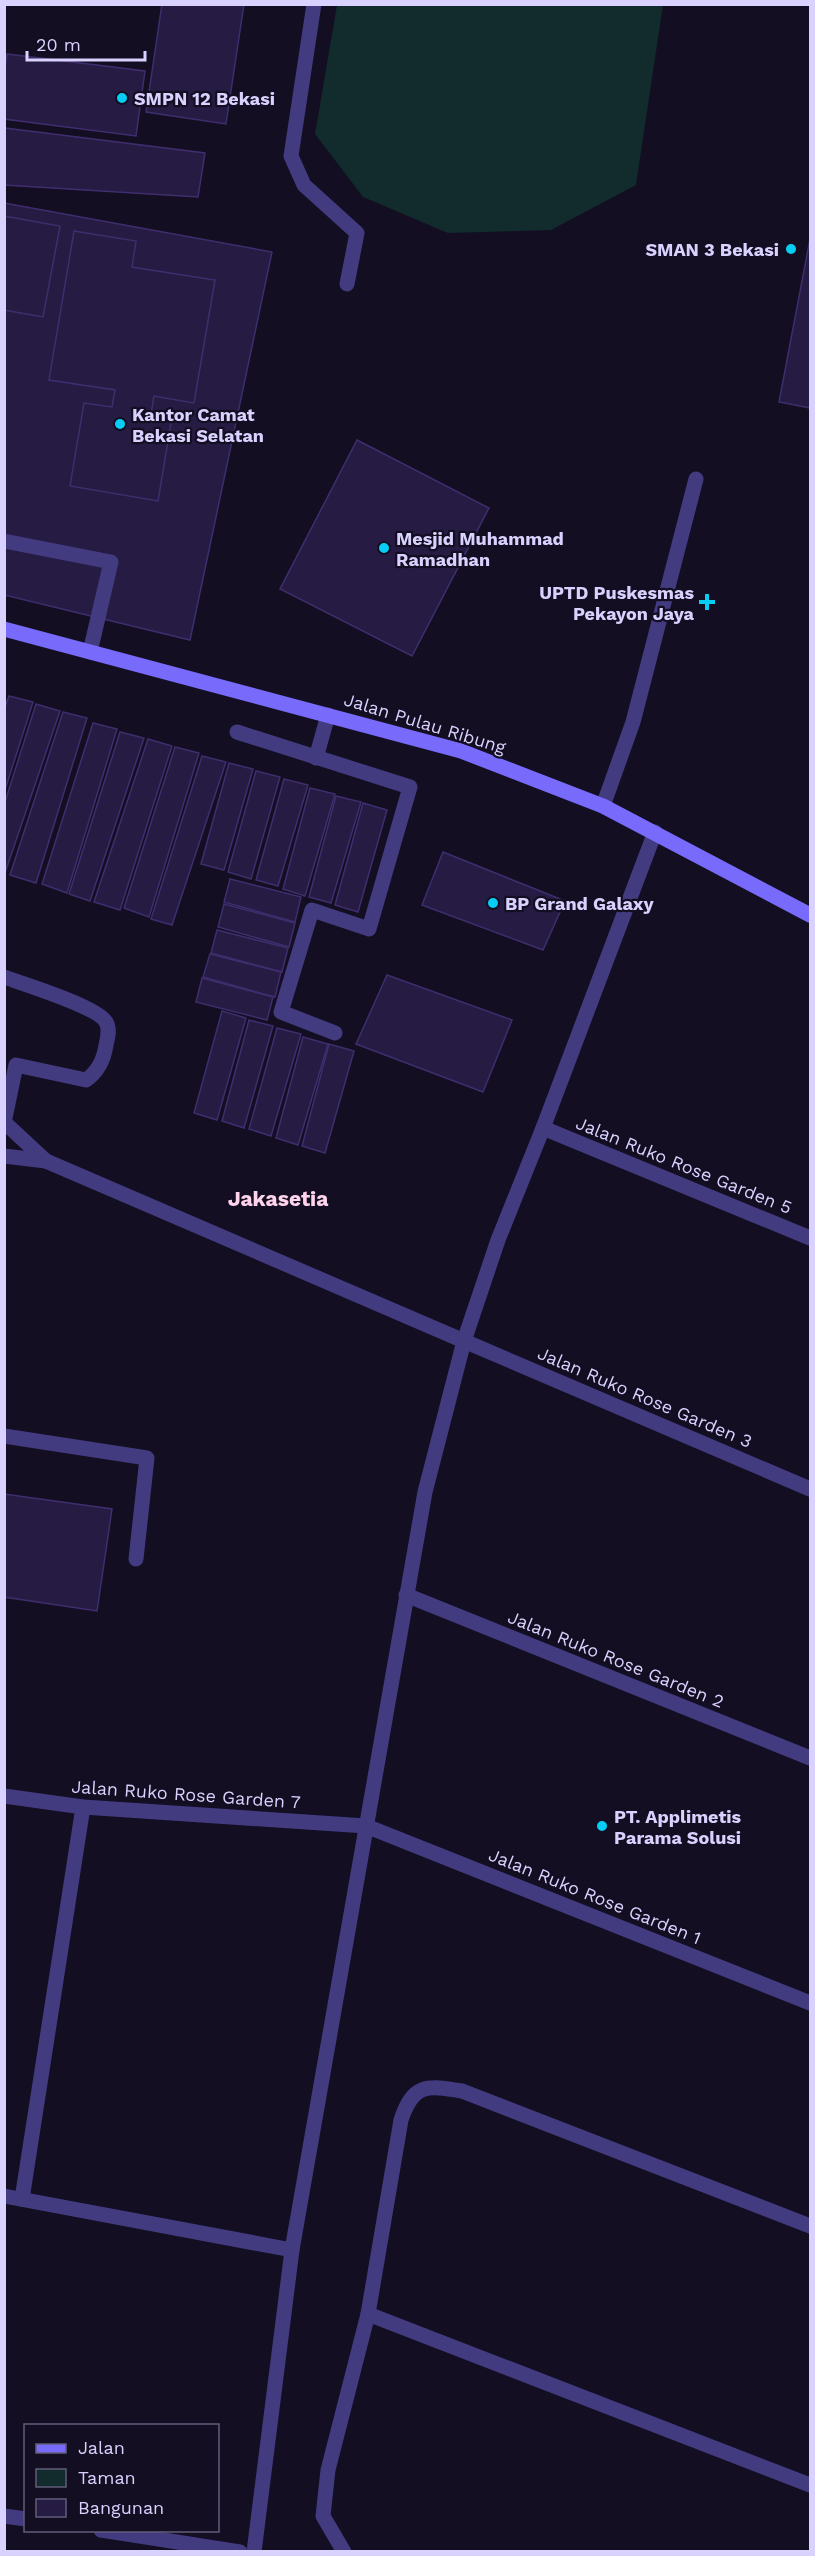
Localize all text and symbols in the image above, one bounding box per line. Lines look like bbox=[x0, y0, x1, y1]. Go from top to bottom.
scale bar bbox=[27, 24, 146, 62]
text: 20 m bbox=[36, 34, 81, 55]
place label: SMPN 12 Bekasi bbox=[134, 88, 275, 109]
marker: SMPN 12 Bekasi bbox=[115, 91, 129, 105]
place label: SMAN 3 Bekasi bbox=[645, 239, 779, 260]
marker: SMAN 3 Bekasi bbox=[784, 242, 798, 256]
place label: Kantor Camat Bekasi Selatan bbox=[132, 404, 264, 446]
marker: Kantor Camat Bekasi Selatan bbox=[113, 417, 127, 431]
place label: Mesjid Muhammad Ramadhan bbox=[396, 528, 564, 570]
marker: Mesjid Muhammad Ramadhan bbox=[377, 541, 391, 555]
place label: UPTD Puskesmas Pekayon Jaya bbox=[539, 582, 695, 624]
marker: UPTD Puskesmas Pekayon Jaya bbox=[698, 593, 716, 611]
street label: Jalan Pulau Ribung bbox=[342, 688, 509, 758]
place label: BP Grand Galaxy bbox=[505, 893, 654, 914]
marker: BP Grand Galaxy bbox=[486, 896, 500, 910]
street label: Jalan Ruko Rose Garden 5 bbox=[573, 1112, 795, 1218]
district label: Jakasetia bbox=[228, 1186, 329, 1211]
street label: Jalan Ruko Rose Garden 3 bbox=[535, 1342, 755, 1452]
street label: Jalan Ruko Rose Garden 2 bbox=[505, 1606, 727, 1712]
street label: Jalan Ruko Rose Garden 7 bbox=[71, 1776, 301, 1812]
place label: PT. Applimetis Parama Solusi bbox=[614, 1806, 742, 1848]
marker: PT. Applimetis Parama Solusi bbox=[595, 1819, 609, 1833]
street label: Jalan Ruko Rose Garden 1 bbox=[486, 1844, 704, 1948]
legend bbox=[24, 2424, 219, 2532]
text: Jalan bbox=[78, 2437, 125, 2458]
text: Taman bbox=[78, 2467, 136, 2488]
text: Bangunan bbox=[78, 2497, 164, 2518]

